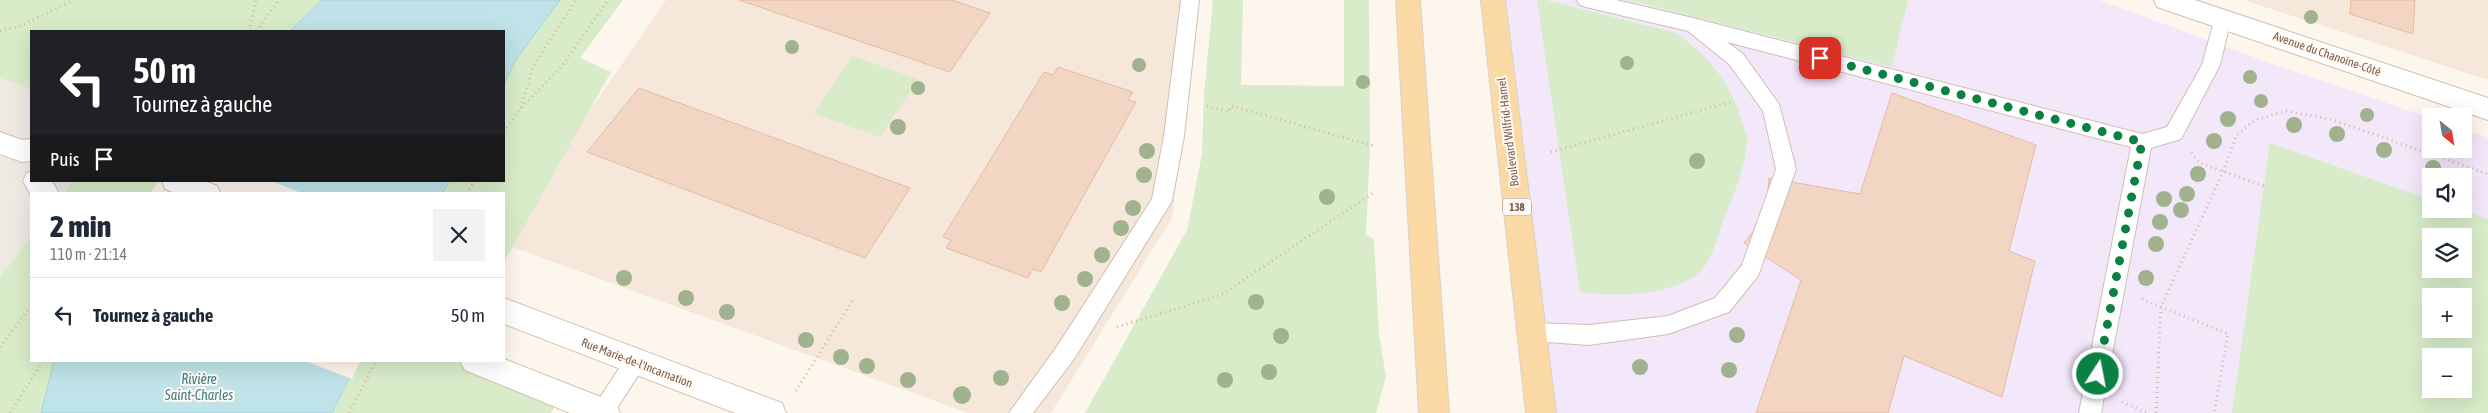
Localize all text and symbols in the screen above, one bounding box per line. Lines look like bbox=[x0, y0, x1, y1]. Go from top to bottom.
street label: Avenue du Chanoine-Côté bbox=[2271, 29, 2383, 79]
pin bbox=[1799, 37, 1841, 79]
icon: arrive bbox=[1806, 44, 1834, 72]
icon: left bbox=[50, 50, 115, 115]
text: 50 m bbox=[133, 50, 196, 90]
street label: Boulevard Wilfrid-Hamel bbox=[1494, 76, 1522, 187]
text: Tournez à gauche bbox=[133, 91, 272, 117]
north arrow bbox=[2422, 108, 2472, 158]
map controls bbox=[2422, 108, 2472, 398]
icon: arrive bbox=[90, 145, 118, 173]
text: Puis bbox=[50, 148, 80, 170]
button: sound bbox=[2422, 168, 2472, 218]
road number: 138 bbox=[1503, 198, 1531, 216]
text: 2 min bbox=[50, 209, 111, 243]
button: close bbox=[433, 209, 485, 261]
button: layers bbox=[2422, 228, 2472, 278]
text: 110 m · 21:14 bbox=[50, 245, 127, 263]
button: + bbox=[2422, 288, 2472, 338]
icon: left bbox=[50, 301, 78, 329]
text: Tournez à gauche bbox=[93, 304, 213, 326]
text: 50 m bbox=[451, 304, 485, 326]
street label: Rue Marie-de-l'Incarnation bbox=[579, 335, 695, 391]
position arrow bbox=[2071, 347, 2123, 399]
button: − bbox=[2422, 348, 2472, 398]
water label: Rivière Saint-Charles bbox=[164, 371, 233, 403]

